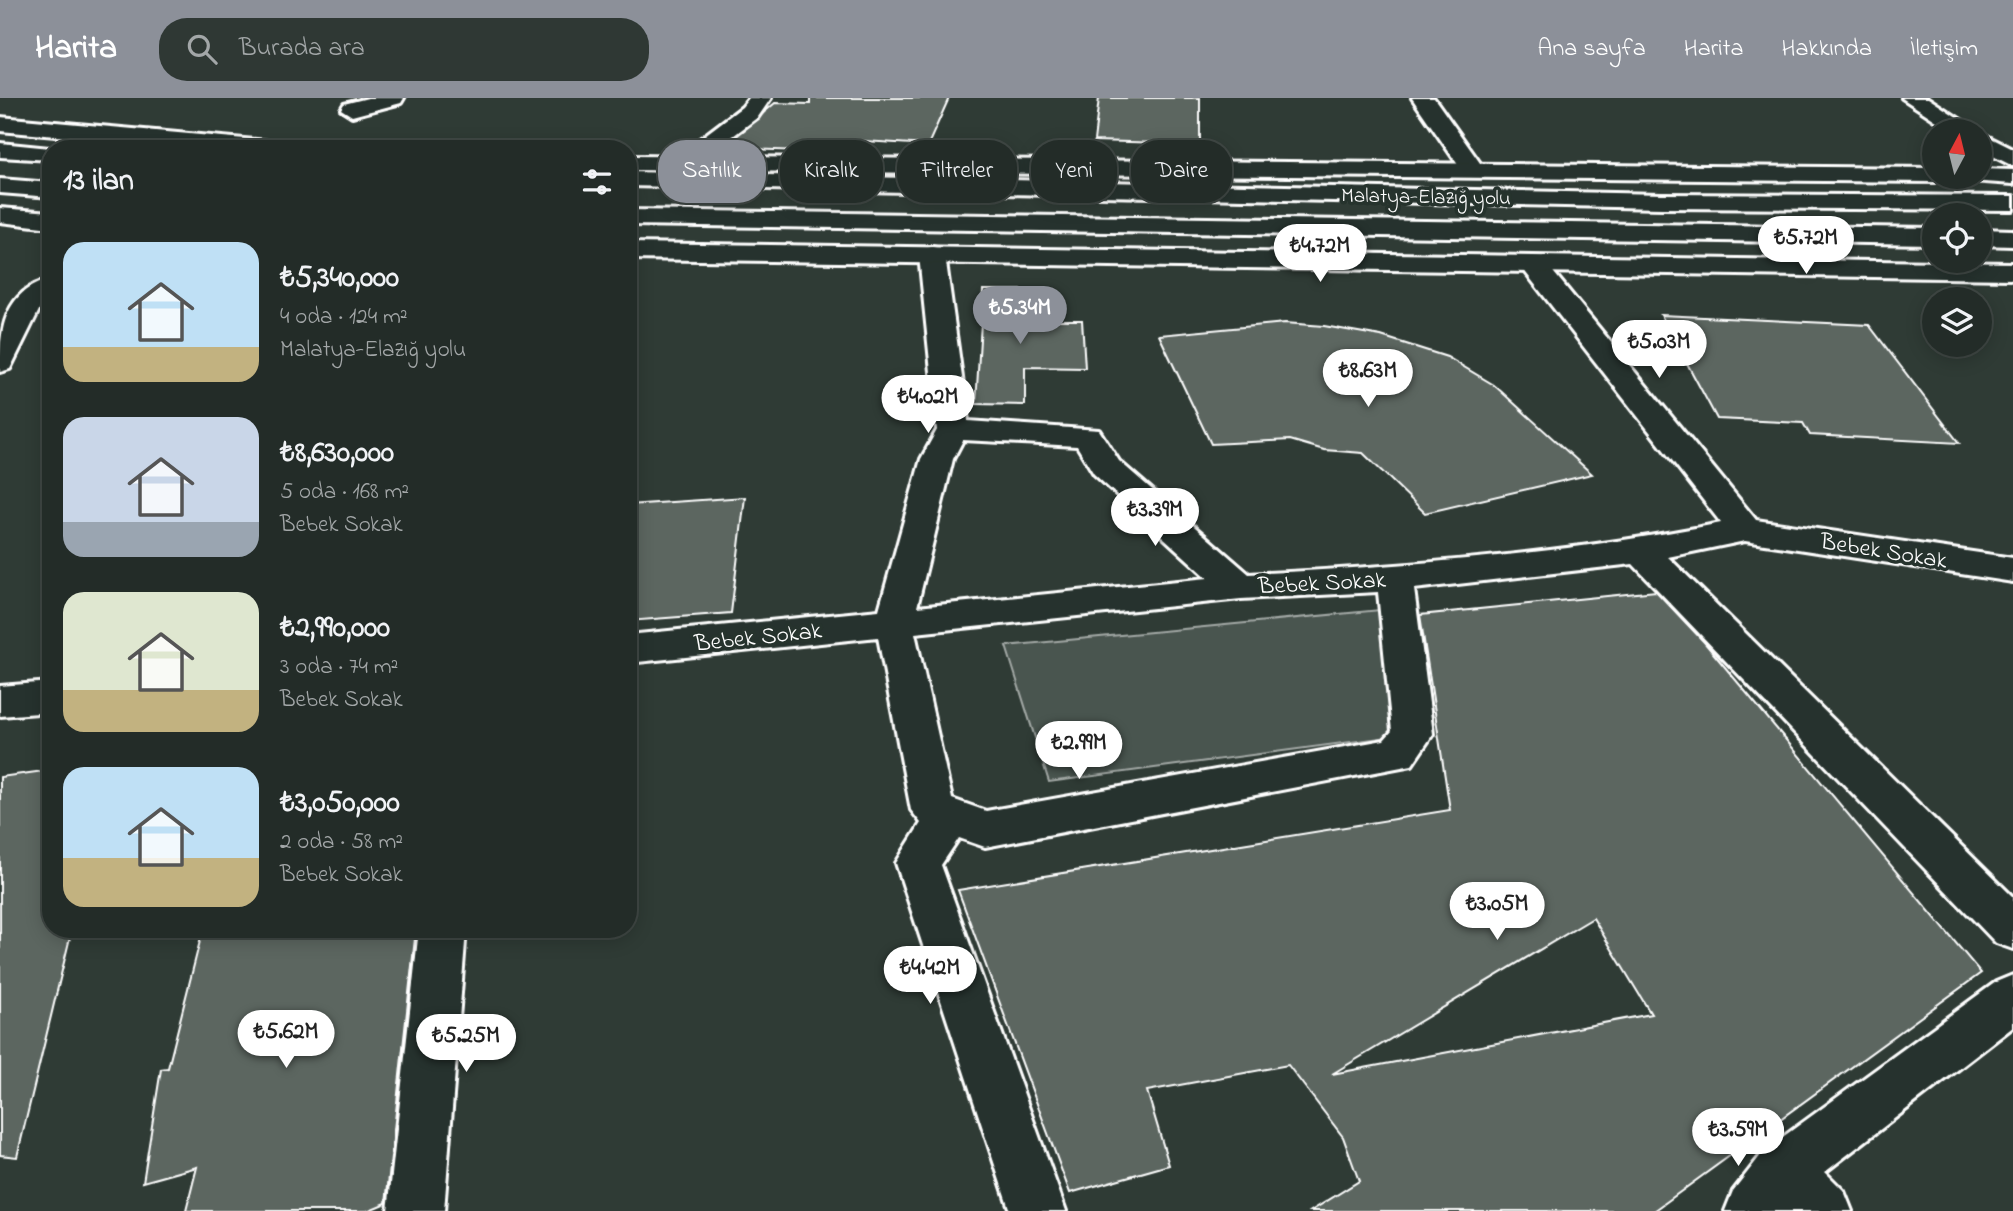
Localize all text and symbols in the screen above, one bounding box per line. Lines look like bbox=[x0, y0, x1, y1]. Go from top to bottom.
search box bbox=[159, 18, 649, 81]
text: Harita bbox=[35, 25, 117, 73]
icon: search bbox=[183, 30, 221, 68]
text: Burada ara bbox=[239, 30, 365, 68]
text: Ana sayfa bbox=[1538, 32, 1646, 67]
text: Harita bbox=[1684, 32, 1744, 67]
text: Hakkında bbox=[1782, 32, 1872, 67]
text: İletişim bbox=[1910, 32, 1978, 67]
north arrow bbox=[1922, 119, 1992, 189]
map controls bbox=[1922, 119, 1992, 357]
chip: Satılık bbox=[658, 140, 766, 203]
chip: Kiralık bbox=[780, 140, 883, 203]
chip: Filtreler bbox=[897, 140, 1017, 203]
chip: Yeni bbox=[1031, 140, 1117, 203]
chip: Daire bbox=[1131, 140, 1232, 203]
text: 13 ilan bbox=[63, 160, 134, 204]
icon: filters bbox=[578, 163, 616, 201]
street label: Malatya-Elazığ yolu bbox=[1341, 182, 1511, 216]
button: locate bbox=[1922, 203, 1992, 273]
pin: ₺5.72M bbox=[1749, 216, 1863, 276]
text: ₺5.72M bbox=[1774, 222, 1838, 255]
pin: ₺4.72M bbox=[1263, 225, 1377, 284]
text: ₺4.72M bbox=[1290, 230, 1350, 263]
text: ₺5,340,000 bbox=[280, 257, 399, 301]
icon: home bbox=[119, 270, 203, 354]
pin: ₺5.34M bbox=[963, 286, 1077, 346]
button: layers bbox=[1922, 287, 1992, 357]
text: ₺5.34M bbox=[989, 292, 1051, 325]
text: 4 oda · 124 m² bbox=[280, 301, 408, 334]
pin: ₺5.03M bbox=[1602, 320, 1716, 380]
text: ₺5.03M bbox=[1628, 326, 1690, 359]
text: Malatya-Elazığ yolu bbox=[280, 334, 466, 367]
pin: ₺8.63M bbox=[1311, 350, 1425, 409]
text: ₺8.63M bbox=[1339, 355, 1397, 388]
pin: ₺4.02M bbox=[871, 376, 985, 435]
text: ₺4.02M bbox=[898, 381, 958, 414]
text: ₺8,630,000 bbox=[280, 432, 394, 476]
icon: home bbox=[119, 445, 203, 529]
text: 5 oda · 168 m² bbox=[280, 476, 409, 509]
pin: ₺3.39M bbox=[1098, 489, 1212, 548]
text: ₺3.39M bbox=[1127, 494, 1183, 527]
text: Bebek Sokak bbox=[280, 509, 403, 542]
street label: Bebek Sokak bbox=[1817, 525, 1950, 580]
street label: Bebek Sokak bbox=[1256, 564, 1387, 605]
text: ₺2,990,000 bbox=[280, 607, 390, 651]
street label: Bebek Sokak bbox=[692, 614, 824, 663]
icon: home bbox=[119, 620, 203, 704]
text: 3 oda · 74 m² bbox=[280, 651, 398, 684]
text: Bebek Sokak bbox=[280, 684, 403, 717]
pin: ₺2.99M bbox=[1022, 722, 1136, 781]
text: ₺2.99M bbox=[1051, 727, 1107, 760]
text: ₺3,050,000 bbox=[280, 782, 400, 826]
icon: home bbox=[119, 795, 203, 879]
text: 2 oda · 58 m² bbox=[280, 826, 403, 859]
text: Bebek Sokak bbox=[280, 859, 403, 892]
pin: ₺3.05M bbox=[1440, 882, 1554, 942]
text: ₺3.05M bbox=[1466, 888, 1528, 921]
pin: ₺4.42M bbox=[873, 946, 987, 1006]
text: ₺4.42M bbox=[900, 952, 960, 985]
pin: ₺5.62M bbox=[229, 1010, 343, 1070]
pin: ₺5.25M bbox=[409, 1014, 523, 1074]
text: ₺5.62M bbox=[254, 1016, 318, 1049]
text: ₺5.25M bbox=[432, 1020, 500, 1053]
pin: ₺3.59M bbox=[1681, 1108, 1795, 1168]
text: ₺3.59M bbox=[1708, 1114, 1768, 1147]

